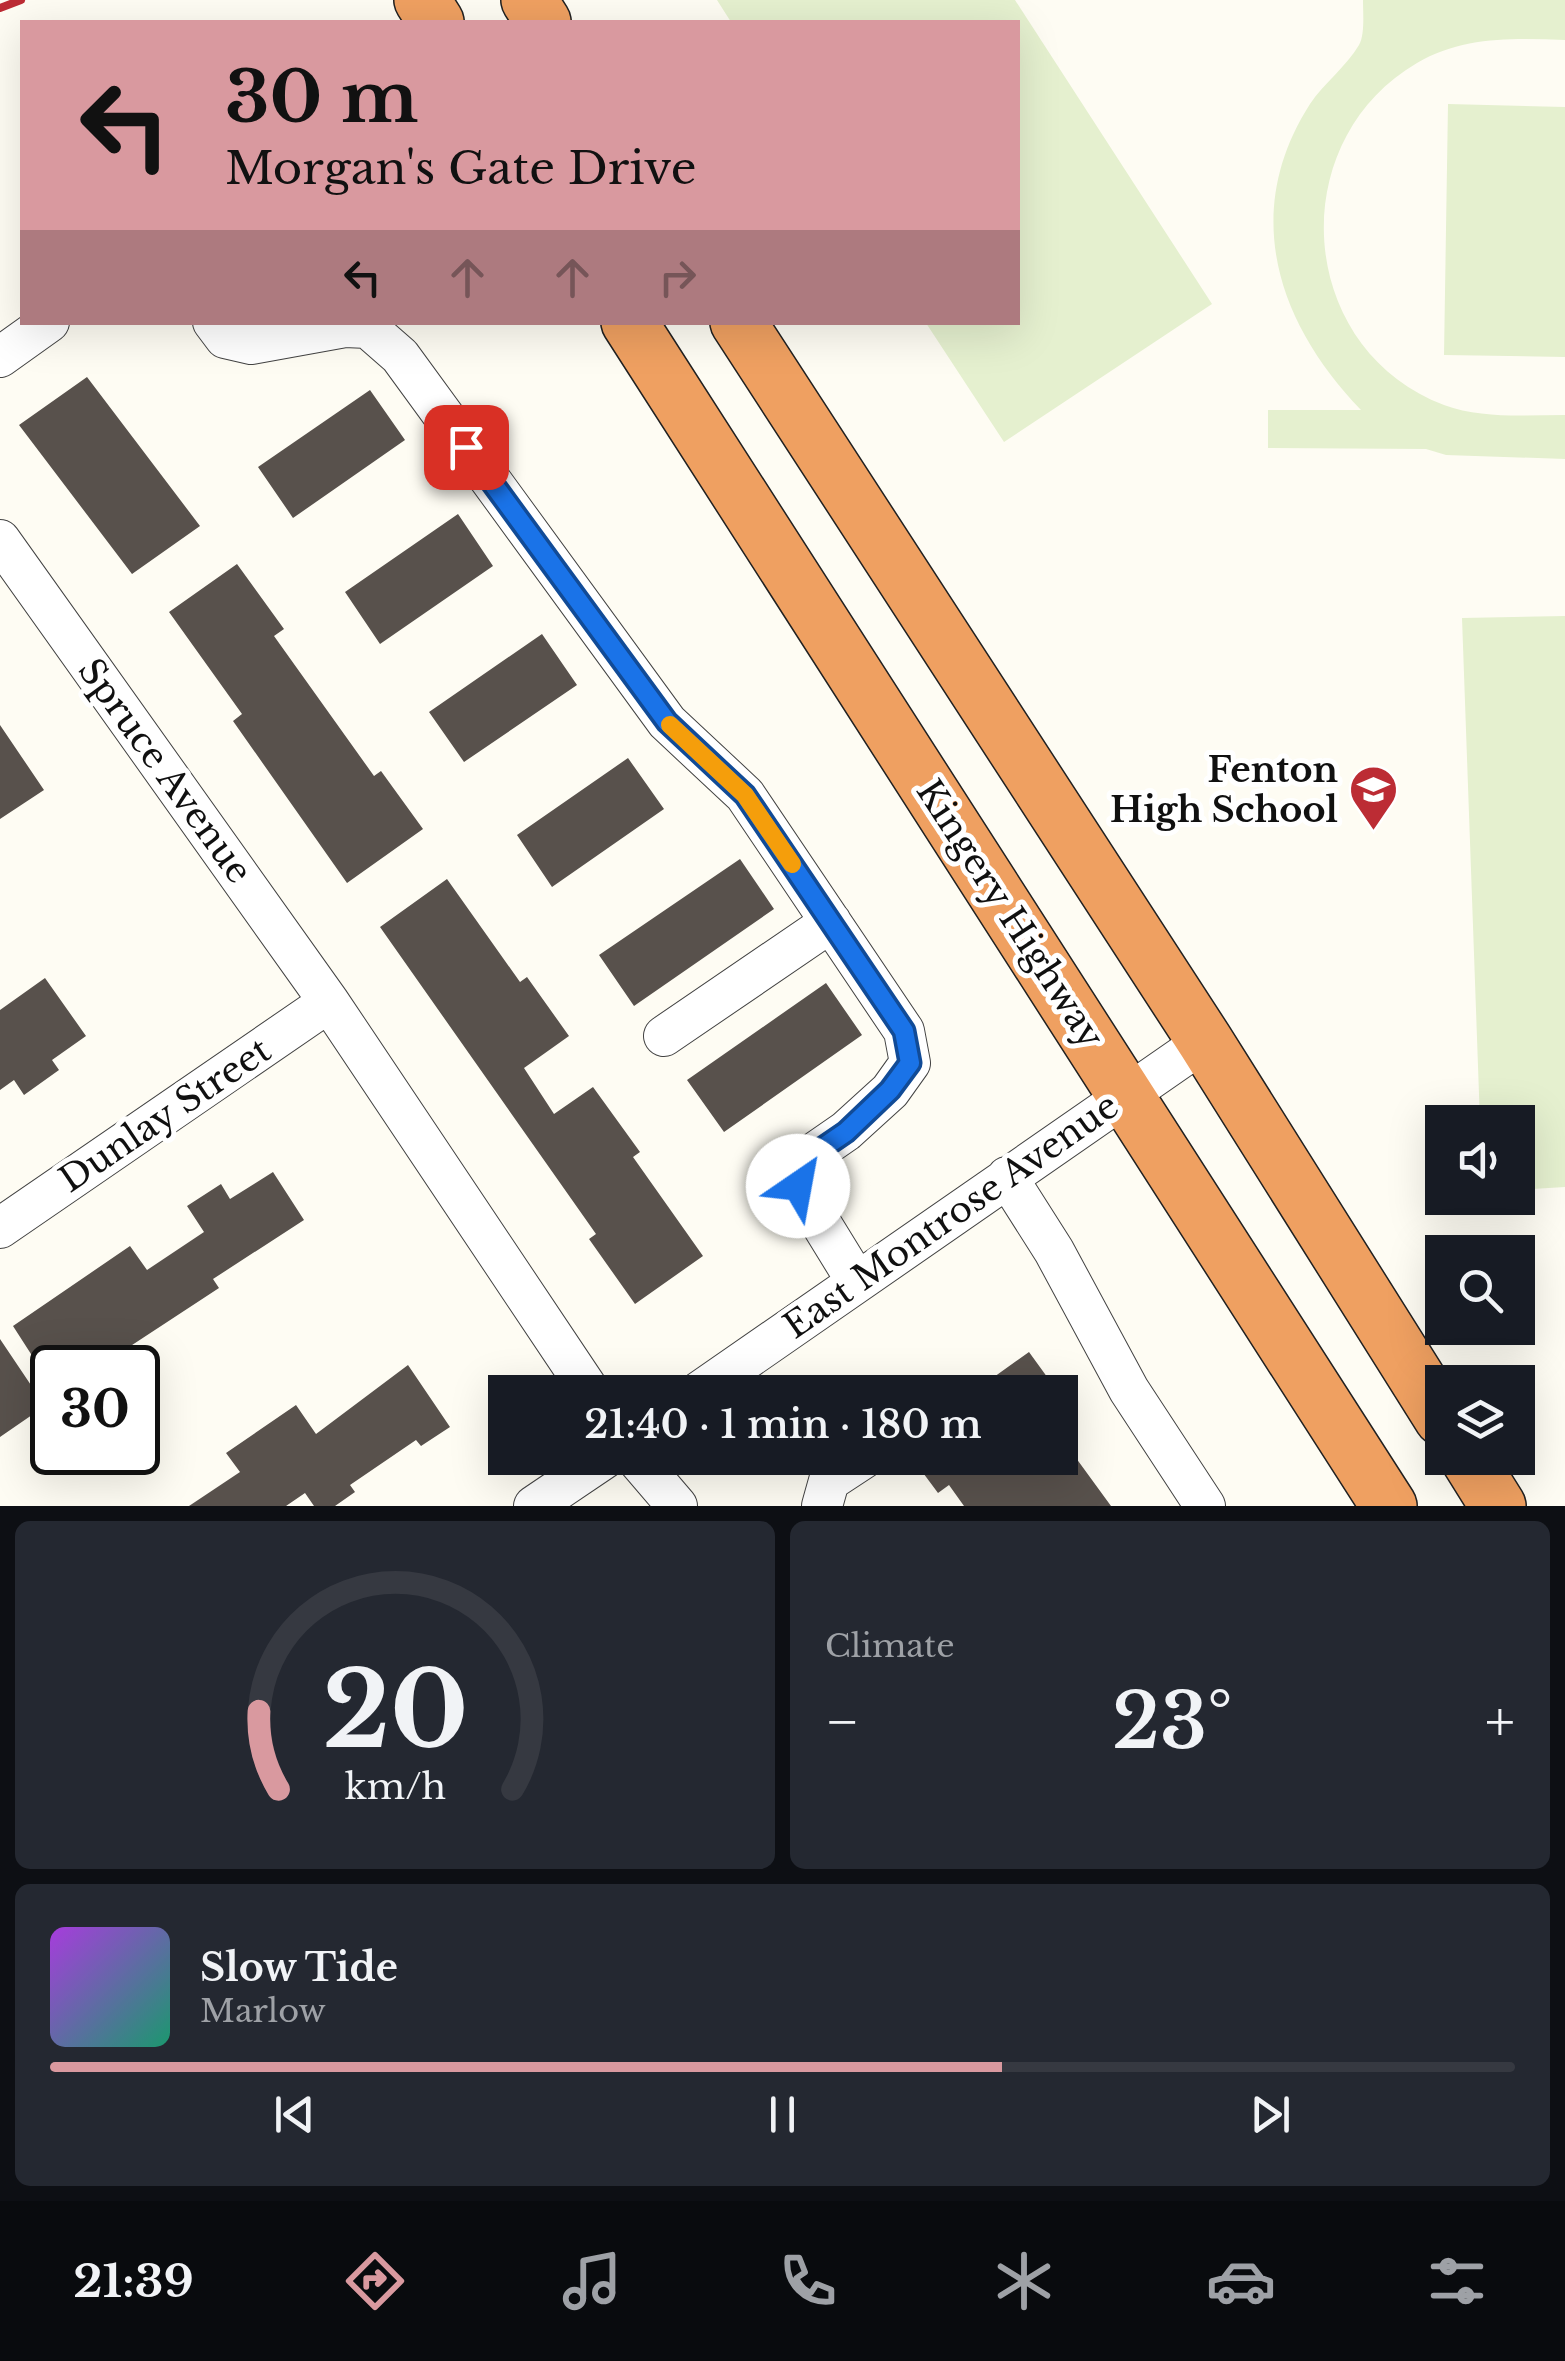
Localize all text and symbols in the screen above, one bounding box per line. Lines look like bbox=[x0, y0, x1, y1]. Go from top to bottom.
text: 30 m bbox=[225, 54, 418, 141]
icon: left bbox=[60, 60, 190, 190]
text: Morgan's Gate Drive bbox=[225, 140, 697, 196]
icon: left bbox=[335, 250, 390, 305]
icon: ahead bbox=[440, 250, 495, 305]
icon: ahead bbox=[545, 250, 600, 305]
icon: right bbox=[650, 250, 705, 305]
pin bbox=[424, 405, 509, 490]
icon: arrive bbox=[439, 420, 494, 475]
street label: Spruce Avenue bbox=[70, 650, 261, 891]
place label: Fenton High School bbox=[1110, 748, 1338, 831]
school or university icon: Fenton High School bbox=[1347, 764, 1399, 832]
street label: Kingery Highway bbox=[908, 771, 1113, 1056]
street label: Dunlay Street bbox=[51, 1028, 278, 1201]
street label: East Montrose Avenue bbox=[775, 1084, 1126, 1347]
map controls bbox=[1425, 1105, 1535, 1475]
button: sound bbox=[1425, 1105, 1535, 1215]
position arrow bbox=[746, 1134, 850, 1238]
button: search bbox=[1425, 1235, 1535, 1345]
speed limit sign: 30 bbox=[30, 1345, 160, 1475]
button: layers bbox=[1425, 1365, 1535, 1475]
text: 21:40 · 1 min · 180 m bbox=[584, 1401, 982, 1448]
text: Climate bbox=[825, 1626, 954, 1666]
text: 20 bbox=[322, 1646, 468, 1775]
text: 23° bbox=[1112, 1675, 1233, 1768]
text: − bbox=[825, 1688, 860, 1756]
text: + bbox=[1485, 1688, 1515, 1756]
text: km/h bbox=[344, 1764, 446, 1809]
text: Slow Tide bbox=[200, 1944, 398, 1991]
text: Marlow bbox=[200, 1991, 326, 2031]
icon: previous bbox=[267, 2087, 322, 2142]
icon: pause bbox=[755, 2087, 810, 2142]
icon: next bbox=[1243, 2087, 1298, 2142]
icon: directions bbox=[340, 2246, 410, 2316]
icon: music bbox=[557, 2246, 627, 2316]
icon: phone bbox=[773, 2246, 843, 2316]
icon: climate bbox=[989, 2246, 1059, 2316]
icon: car bbox=[1206, 2246, 1276, 2316]
icon: filters bbox=[1422, 2246, 1492, 2316]
text: 21:39 bbox=[73, 2253, 194, 2309]

